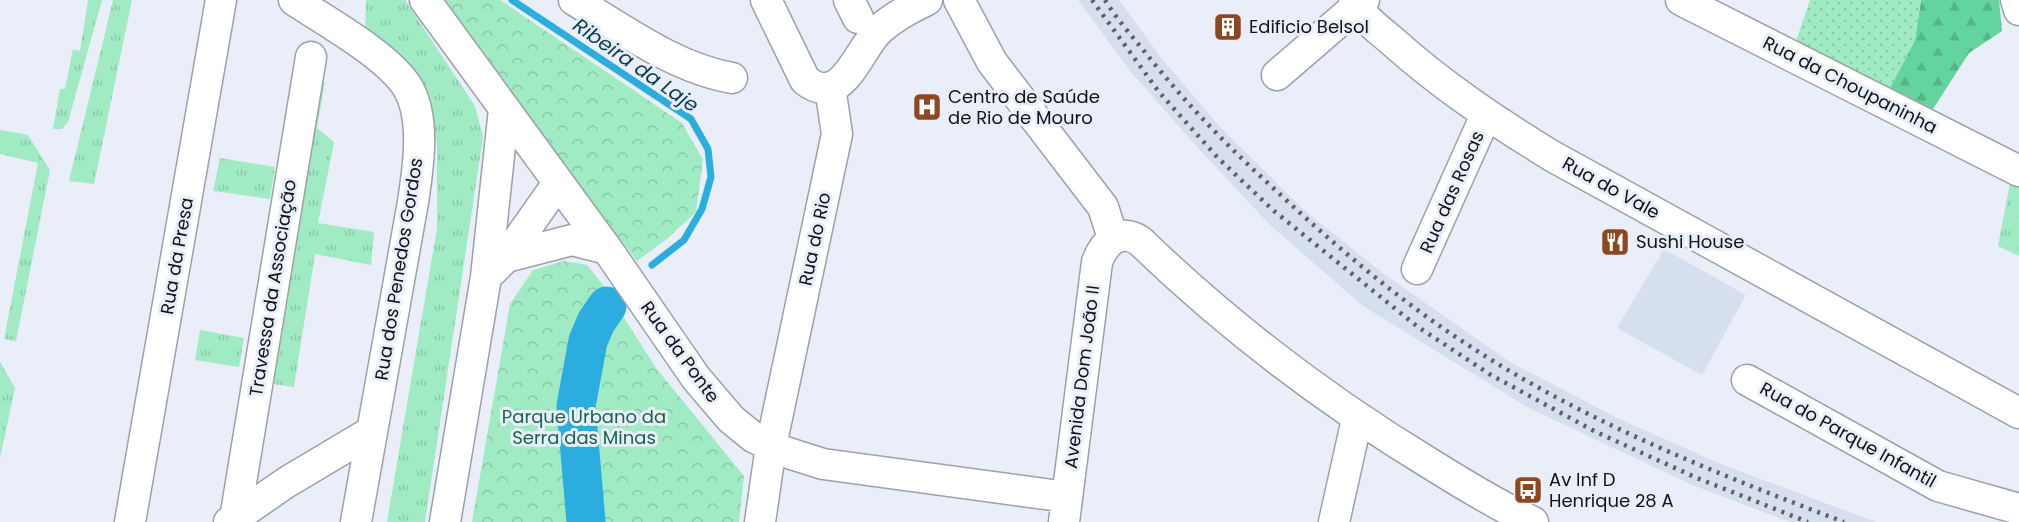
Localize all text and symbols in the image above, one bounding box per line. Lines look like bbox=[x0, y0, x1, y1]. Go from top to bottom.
water label: Ribeira da Laje bbox=[568, 11, 704, 119]
building icon: Edificio Belsol bbox=[1212, 11, 1244, 43]
place label: Edificio Belsol bbox=[1249, 14, 1369, 39]
street label: Rua da Choupaninha bbox=[1759, 30, 1942, 139]
place label: Centro de Saúde de Rio de Mouro bbox=[948, 84, 1100, 130]
hospital icon: Centro de Saúde de Rio de Mouro bbox=[911, 91, 943, 123]
street label: Rua das Rosas bbox=[1413, 127, 1490, 257]
street label: Rua do Vale bbox=[1558, 150, 1664, 225]
street label: Rua dos Penedos Gordos bbox=[369, 156, 428, 382]
street label: Travessa da Associação bbox=[243, 178, 302, 398]
street label: Rua do Rio bbox=[792, 190, 837, 288]
street label: Rua da Presa bbox=[154, 195, 199, 316]
restaurant icon: Sushi House bbox=[1599, 226, 1631, 258]
place label: Sushi House bbox=[1636, 229, 1744, 254]
street label: Avenida Dom João II bbox=[1058, 284, 1105, 470]
street label: Rua da Ponte bbox=[635, 296, 726, 407]
street label: Rua do Parque Infantil bbox=[1756, 376, 1941, 493]
park label: Parque Urbano da Serra das Minas bbox=[502, 404, 666, 450]
place label: Av Inf D Henrique 28 A bbox=[1549, 467, 1674, 513]
bus stop icon: Av Inf D Henrique 28 A bbox=[1512, 474, 1544, 506]

